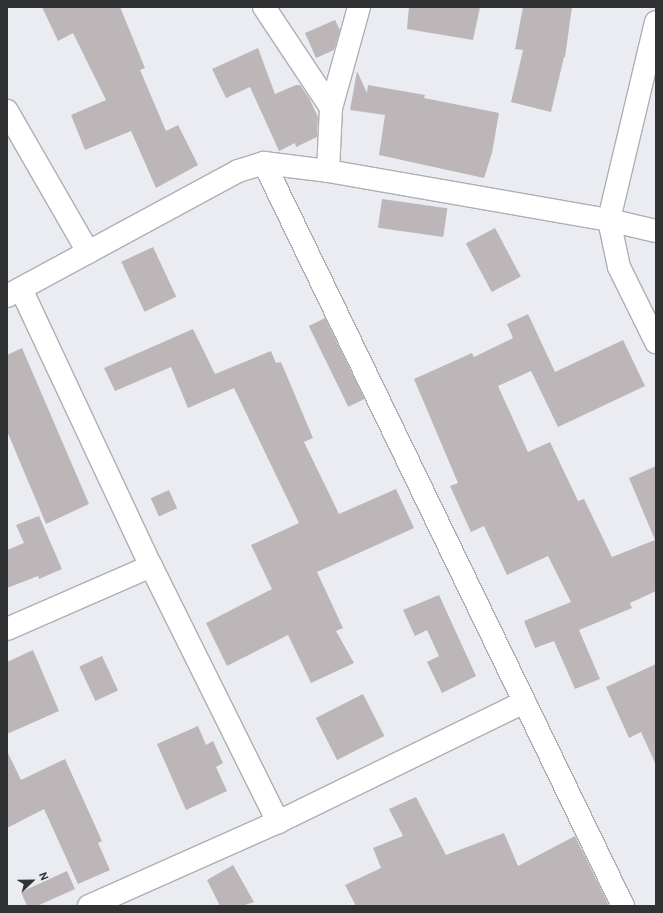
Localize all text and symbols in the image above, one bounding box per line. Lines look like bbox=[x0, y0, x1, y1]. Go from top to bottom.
north arrow bbox=[12, 861, 52, 901]
text: N bbox=[35, 870, 51, 883]

